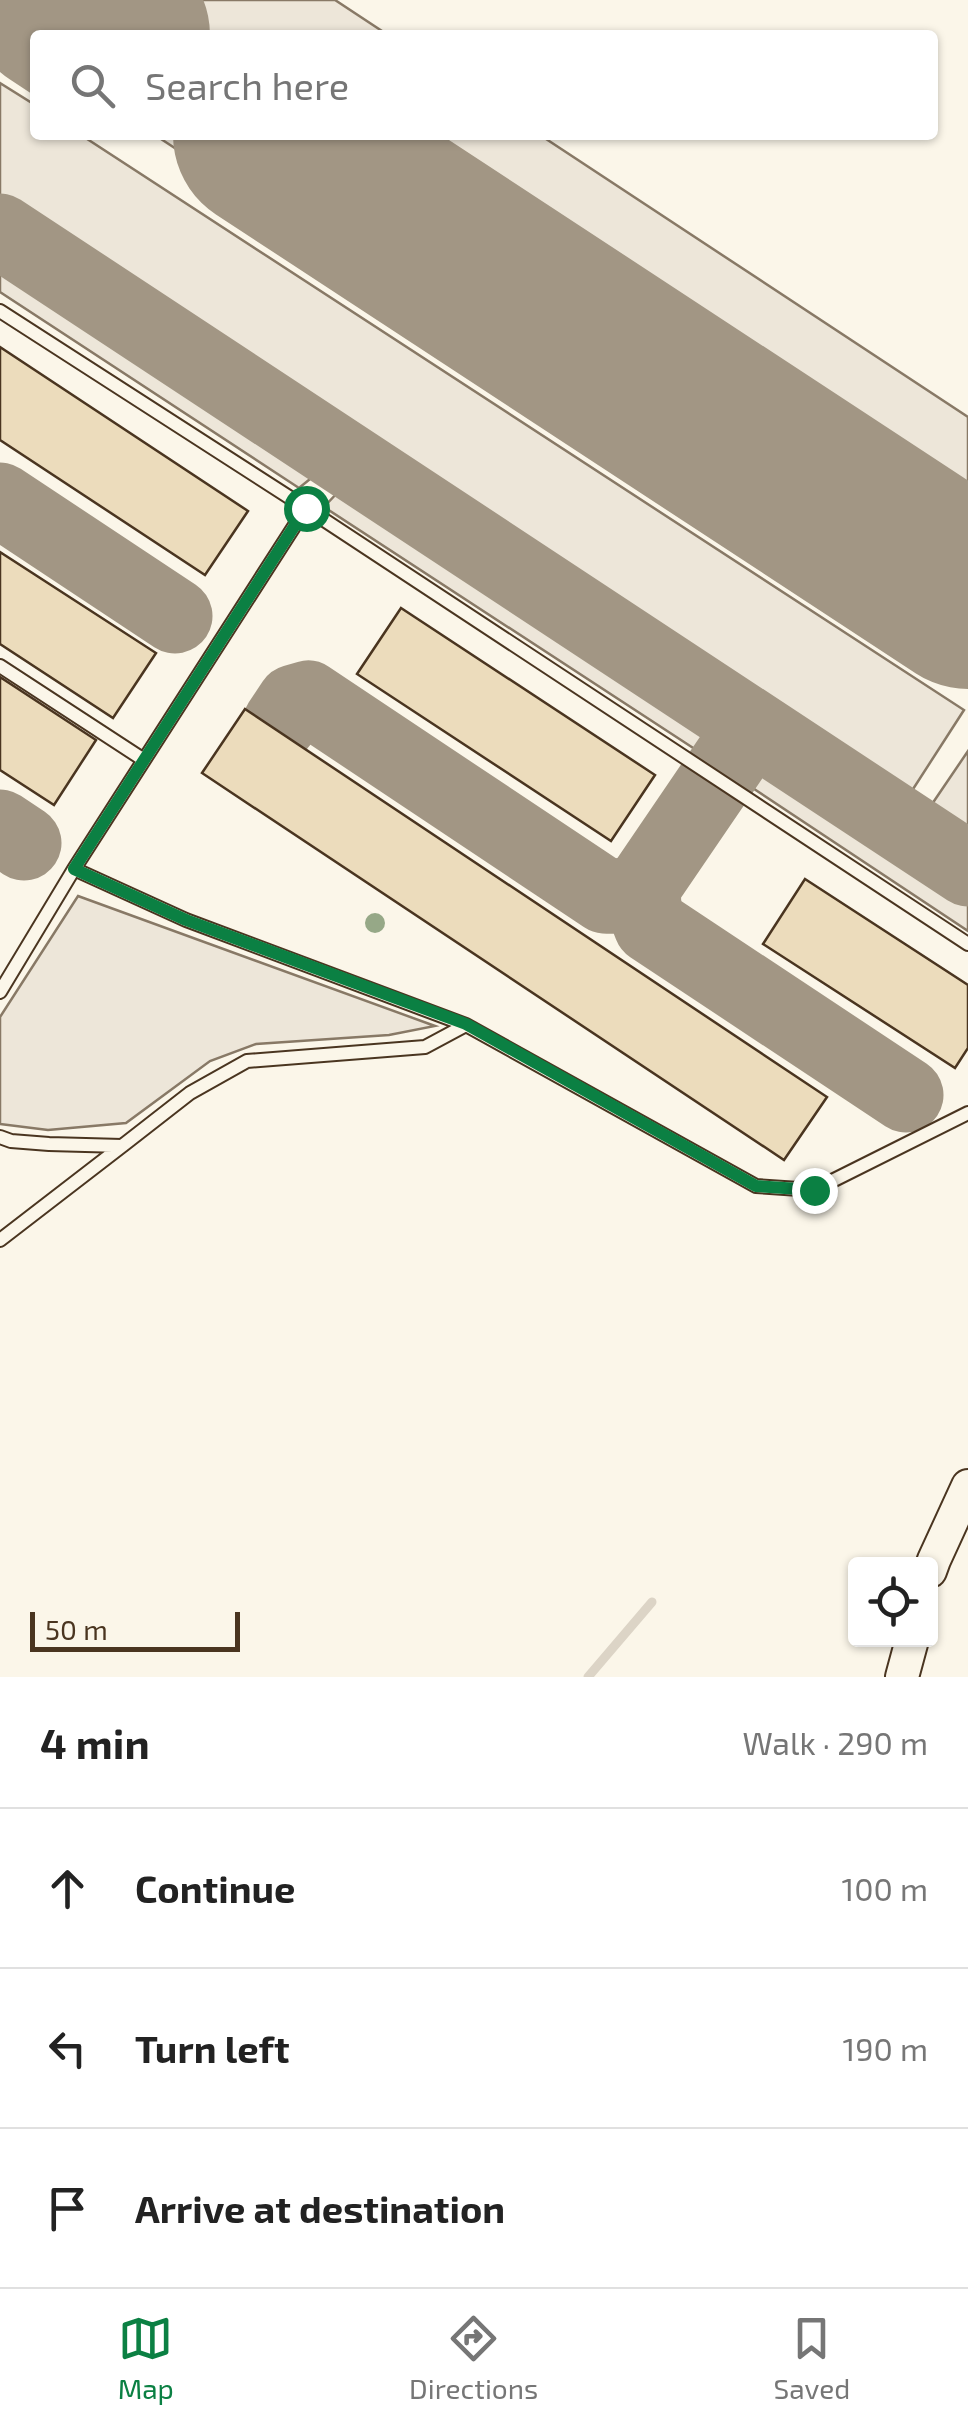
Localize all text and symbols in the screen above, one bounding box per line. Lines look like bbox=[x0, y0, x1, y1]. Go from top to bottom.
search box bbox=[30, 30, 938, 140]
icon: search bbox=[65, 58, 120, 113]
text: Search here bbox=[145, 62, 349, 108]
route start bbox=[284, 486, 330, 532]
route end bbox=[792, 1168, 838, 1214]
map controls bbox=[848, 1557, 938, 1647]
button: locate bbox=[848, 1557, 938, 1647]
scale bar bbox=[30, 1607, 240, 1652]
text: 50 m bbox=[45, 1612, 108, 1646]
text: 4 min bbox=[40, 1717, 150, 1767]
text: Walk · 290 m bbox=[742, 1723, 928, 1761]
icon: ahead bbox=[40, 1861, 95, 1916]
text: Continue bbox=[135, 1865, 295, 1911]
text: 100 m bbox=[842, 1869, 928, 1907]
icon: left bbox=[40, 2021, 95, 2076]
text: Turn left bbox=[135, 2025, 290, 2071]
text: 190 m bbox=[842, 2029, 928, 2067]
icon: arrive bbox=[40, 2181, 95, 2236]
text: Arrive at destination bbox=[135, 2185, 505, 2231]
tab: Map bbox=[118, 2311, 174, 2405]
tab: Directions bbox=[409, 2311, 538, 2405]
tab: Saved bbox=[774, 2311, 850, 2405]

